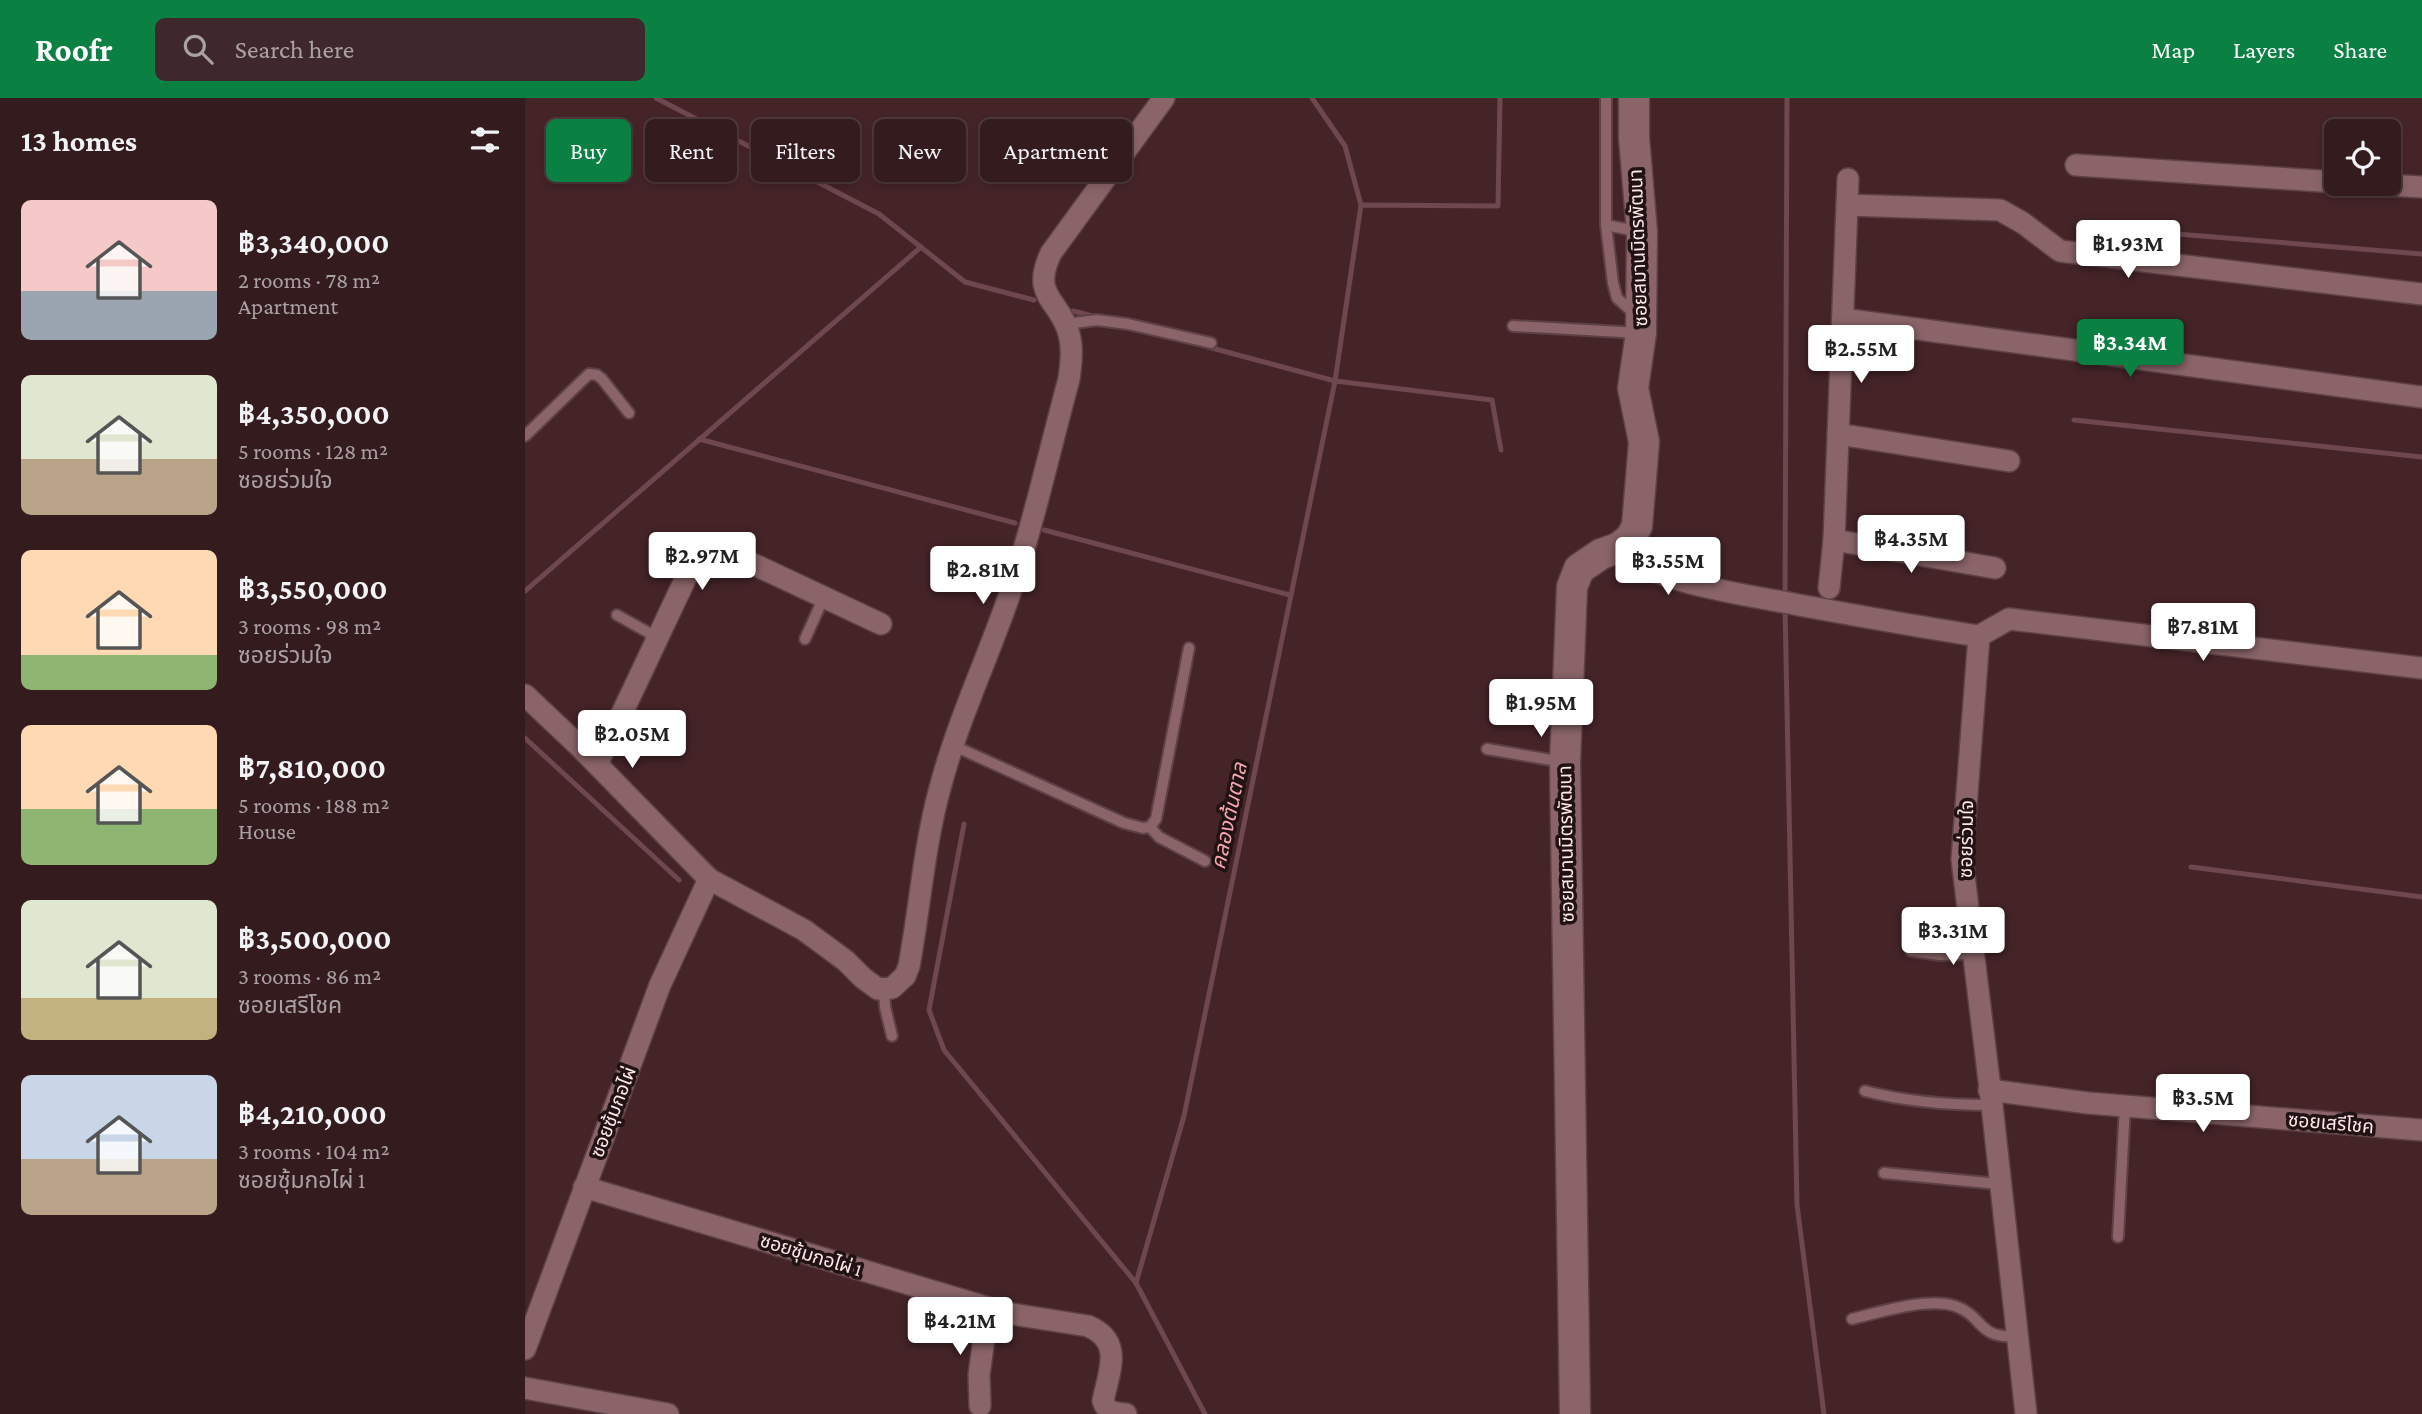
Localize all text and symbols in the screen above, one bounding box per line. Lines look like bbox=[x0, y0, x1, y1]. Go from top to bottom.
search box bbox=[155, 18, 645, 81]
icon: search bbox=[179, 30, 217, 68]
text: Roofr bbox=[35, 31, 113, 68]
text: Search here bbox=[235, 35, 354, 64]
text: Map bbox=[2151, 36, 2195, 63]
text: Layers bbox=[2233, 36, 2295, 63]
text: Share bbox=[2333, 36, 2387, 63]
chip: Buy bbox=[546, 119, 631, 182]
chip: Rent bbox=[645, 119, 737, 182]
chip: Filters bbox=[751, 119, 860, 182]
chip: New bbox=[874, 119, 966, 182]
chip: Apartment bbox=[980, 119, 1132, 182]
map controls bbox=[2324, 119, 2401, 196]
button: locate bbox=[2324, 119, 2401, 196]
icon: filters bbox=[466, 121, 504, 159]
text: 13 homes bbox=[21, 124, 137, 157]
street label: ซอยสมานมิตรพัฒนา bbox=[1625, 169, 1651, 327]
pin: ฿1.93M bbox=[2071, 220, 2185, 280]
text: ฿3,340,000 bbox=[238, 226, 389, 259]
icon: home bbox=[77, 228, 161, 312]
text: ฿1.93M bbox=[2092, 230, 2164, 256]
text: 2 rooms · 78 m² bbox=[238, 267, 380, 293]
text: Apartment bbox=[238, 293, 338, 319]
pin: ฿3.34M bbox=[2073, 320, 2187, 379]
pin: ฿2.55M bbox=[1804, 326, 1918, 385]
text: ฿3.34M bbox=[2093, 329, 2167, 355]
text: ฿2.55M bbox=[1824, 335, 1898, 361]
text: ฿4,350,000 bbox=[238, 397, 390, 430]
icon: home bbox=[77, 403, 161, 487]
text: 5 rooms · 128 m² bbox=[238, 438, 388, 464]
text: ซอยร่วมใจ bbox=[238, 467, 333, 493]
pin: ฿4.35M bbox=[1854, 516, 1968, 575]
text: ฿4.35M bbox=[1874, 525, 1948, 551]
pin: ฿2.97M bbox=[645, 532, 759, 592]
pin: ฿3.55M bbox=[1611, 538, 1725, 597]
text: ฿2.97M bbox=[665, 542, 739, 568]
pin: ฿2.81M bbox=[926, 546, 1040, 606]
text: ฿3.55M bbox=[1631, 547, 1705, 573]
text: ฿2.81M bbox=[946, 556, 1020, 582]
text: ฿3,550,000 bbox=[238, 572, 388, 605]
icon: home bbox=[77, 578, 161, 662]
pin: ฿7.81M bbox=[2146, 603, 2260, 663]
text: 3 rooms · 98 m² bbox=[238, 613, 381, 639]
text: ฿7.81M bbox=[2167, 613, 2239, 639]
text: ซอยร่วมใจ bbox=[238, 642, 333, 668]
pin: ฿1.95M bbox=[1484, 680, 1598, 739]
text: ฿1.95M bbox=[1505, 689, 1577, 715]
pin: ฿2.05M bbox=[575, 710, 689, 770]
text: ฿2.05M bbox=[594, 720, 670, 746]
text: ฿7,810,000 bbox=[238, 751, 386, 784]
icon: home bbox=[77, 753, 161, 837]
water label: คลองต้นตาล bbox=[1206, 760, 1252, 871]
street label: ซอยสมานมิตรพัฒนา bbox=[1554, 765, 1578, 923]
text: 5 rooms · 188 m² bbox=[238, 792, 390, 818]
street label: ซอยร่วมใจ bbox=[1954, 800, 1977, 878]
text: House bbox=[238, 818, 296, 844]
pin: ฿3.31M bbox=[1896, 908, 2010, 967]
text: ฿3.31M bbox=[1918, 917, 1988, 943]
text: ฿3,500,000 bbox=[238, 922, 392, 955]
icon: home bbox=[77, 928, 161, 1012]
text: 3 rooms · 86 m² bbox=[238, 963, 381, 989]
text: ซอยเสรีโชค bbox=[238, 992, 342, 1018]
street label: ซอยซุ้มกอไผ่ bbox=[585, 1063, 641, 1161]
pin: ฿3.5M bbox=[2154, 1074, 2252, 1134]
text: ฿3.5M bbox=[2172, 1084, 2234, 1110]
text: ฿4,210,000 bbox=[238, 1097, 387, 1130]
icon: home bbox=[77, 1103, 161, 1187]
street label: ซอยเสรีโชค bbox=[2287, 1109, 2375, 1137]
text: 3 rooms · 104 m² bbox=[238, 1138, 390, 1164]
text: ซอยซุ้มกอไผ่ 1 bbox=[238, 1167, 365, 1193]
street label: ซอยซุ้มกอไผ่ 1 bbox=[757, 1229, 865, 1281]
pin: ฿4.21M bbox=[903, 1298, 1017, 1357]
text: ฿4.21M bbox=[924, 1307, 996, 1333]

